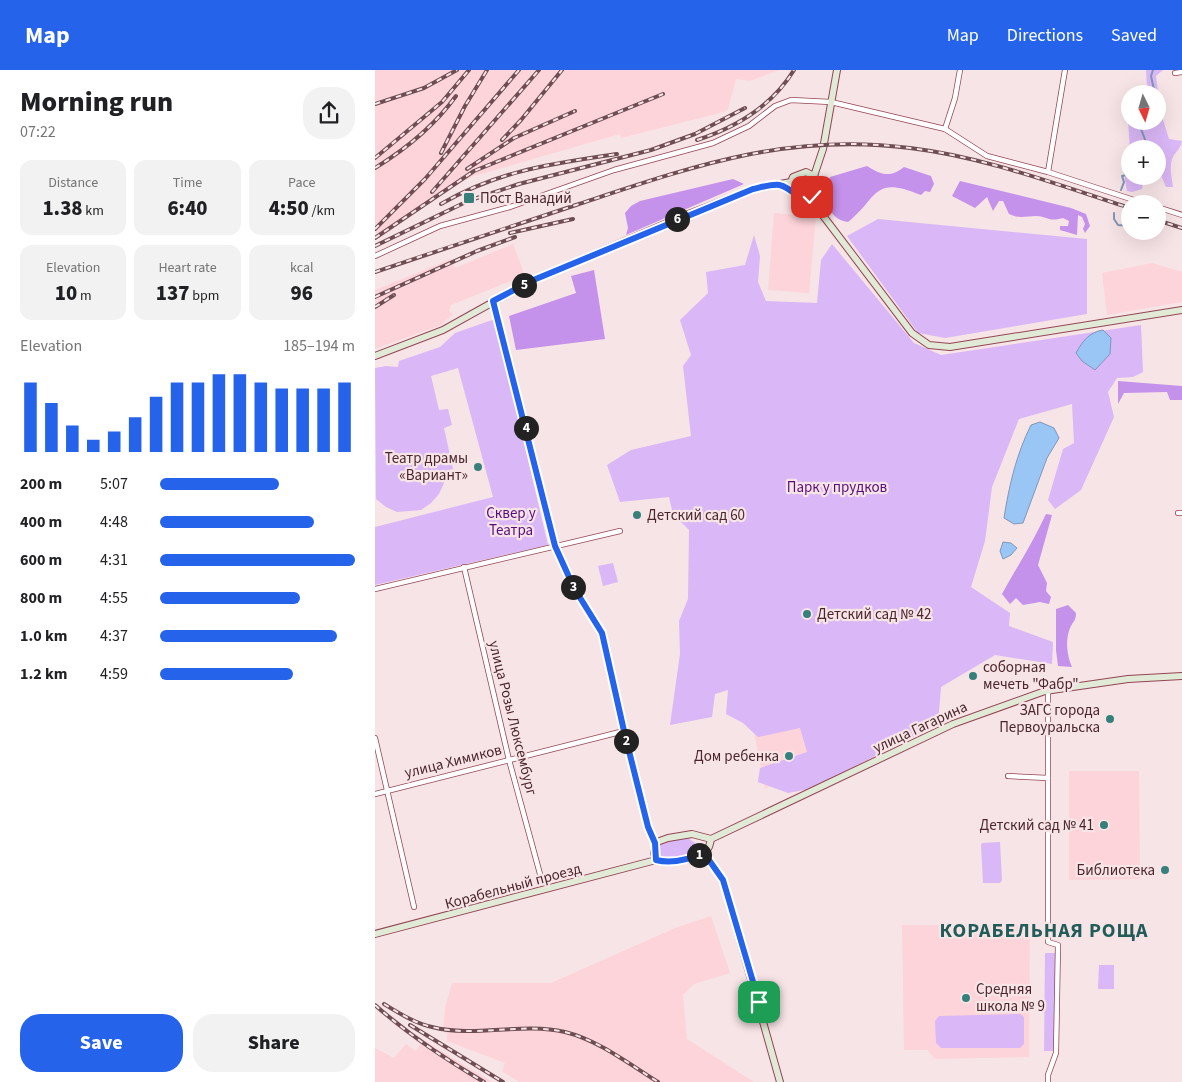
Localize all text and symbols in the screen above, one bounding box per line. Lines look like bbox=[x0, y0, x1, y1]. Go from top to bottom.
text: Map bbox=[25, 18, 70, 53]
text: Map bbox=[947, 23, 979, 48]
text: Directions bbox=[1007, 23, 1083, 48]
text: Saved bbox=[1111, 23, 1157, 48]
text: Morning run bbox=[20, 82, 173, 122]
north arrow bbox=[1121, 85, 1166, 130]
map controls bbox=[1121, 85, 1166, 240]
button: share bbox=[303, 87, 355, 139]
text: 07:22 bbox=[20, 121, 56, 143]
button: + bbox=[1121, 140, 1166, 185]
text: Distance bbox=[48, 173, 98, 193]
text: Time bbox=[173, 173, 202, 193]
text: Pace bbox=[288, 173, 316, 193]
pin bbox=[791, 176, 833, 218]
icon: check bbox=[798, 183, 826, 211]
place label: Пост Ванадий bbox=[480, 188, 572, 209]
marker: Пост Ванадий bbox=[462, 191, 476, 205]
text: 1.38 bbox=[42, 193, 83, 223]
text: 6:40 bbox=[167, 193, 208, 223]
text: 4:50 bbox=[269, 193, 309, 223]
button: − bbox=[1121, 195, 1166, 240]
text: km bbox=[83, 201, 104, 221]
text: /km bbox=[309, 201, 335, 221]
pin: 6 bbox=[665, 206, 689, 232]
text: 6 bbox=[674, 209, 681, 229]
text: Elevation bbox=[46, 258, 100, 278]
text: Heart rate bbox=[158, 258, 217, 278]
text: kcal bbox=[290, 258, 314, 278]
pin: 5 bbox=[511, 272, 537, 298]
text: 5 bbox=[521, 275, 528, 295]
text: 10 bbox=[55, 278, 77, 308]
text: 137 bbox=[156, 278, 189, 308]
text: 96 bbox=[291, 278, 313, 308]
text: m bbox=[77, 286, 92, 306]
text: bpm bbox=[189, 286, 219, 306]
text: Elevation bbox=[20, 335, 82, 357]
text: 185–194 m bbox=[283, 335, 355, 357]
pin: 4 bbox=[513, 416, 539, 440]
text: 4 bbox=[523, 418, 530, 438]
place label: Театр драмы «Вариант» bbox=[385, 448, 468, 486]
marker: Театр драмы «Вариант» bbox=[472, 461, 484, 473]
text: 200 m bbox=[20, 473, 62, 495]
text: 5:07 bbox=[100, 473, 128, 495]
park label: Парк у прудков bbox=[787, 477, 888, 498]
park label: Сквер у Театра bbox=[486, 503, 536, 541]
place label: Детский сад 60 bbox=[647, 505, 745, 526]
marker: Детский сад 60 bbox=[631, 509, 643, 521]
text: 400 m bbox=[20, 511, 62, 533]
text: 4:48 bbox=[100, 511, 128, 533]
text: 600 m bbox=[20, 549, 62, 571]
text: 4:31 bbox=[100, 549, 128, 571]
pin: 3 bbox=[561, 574, 585, 600]
text: 3 bbox=[570, 577, 577, 597]
text: 800 m bbox=[20, 587, 62, 609]
text: 4:55 bbox=[100, 587, 128, 609]
place label: Детский сад № 42 bbox=[817, 604, 931, 625]
marker: Детский сад № 42 bbox=[801, 608, 813, 620]
text: 1.0 km bbox=[20, 625, 67, 647]
text: 4:37 bbox=[100, 625, 128, 647]
street label: улица Розы Люксембург bbox=[483, 638, 542, 798]
place label: соборная мечеть "Фабр" bbox=[983, 657, 1079, 695]
text: 1.2 km bbox=[20, 663, 67, 685]
text: 4:59 bbox=[100, 663, 128, 685]
marker: соборная мечеть "Фабр" bbox=[967, 670, 979, 682]
street label: улица Гагарина bbox=[870, 696, 971, 759]
place label: ЗАГС города Первоуральска bbox=[999, 700, 1100, 738]
marker: ЗАГС города Первоуральска bbox=[1104, 713, 1116, 725]
pin: 2 bbox=[613, 728, 639, 754]
text: 2 bbox=[623, 731, 630, 751]
street label: улица Химиков bbox=[402, 739, 504, 784]
place label: Дом ребенка bbox=[694, 746, 779, 767]
marker: Дом ребенка bbox=[783, 750, 795, 762]
place label: Детский сад № 41 bbox=[980, 815, 1094, 836]
marker: Детский сад № 41 bbox=[1098, 819, 1110, 831]
pin: 1 bbox=[687, 842, 711, 868]
text: 1 bbox=[696, 845, 703, 865]
street label: Корабельный проезд bbox=[443, 858, 584, 915]
place label: Библиотека bbox=[1077, 860, 1155, 881]
marker: Библиотека bbox=[1159, 864, 1171, 876]
district label: КОРАБЕЛЬНАЯ РОЩА bbox=[939, 917, 1149, 945]
place label: Средняя школа № 9 bbox=[976, 979, 1045, 1017]
pin bbox=[738, 981, 780, 1023]
icon: arrive bbox=[745, 988, 773, 1016]
marker: Средняя школа № 9 bbox=[960, 992, 972, 1004]
button: Save bbox=[20, 1014, 183, 1072]
button: Share bbox=[193, 1014, 355, 1072]

